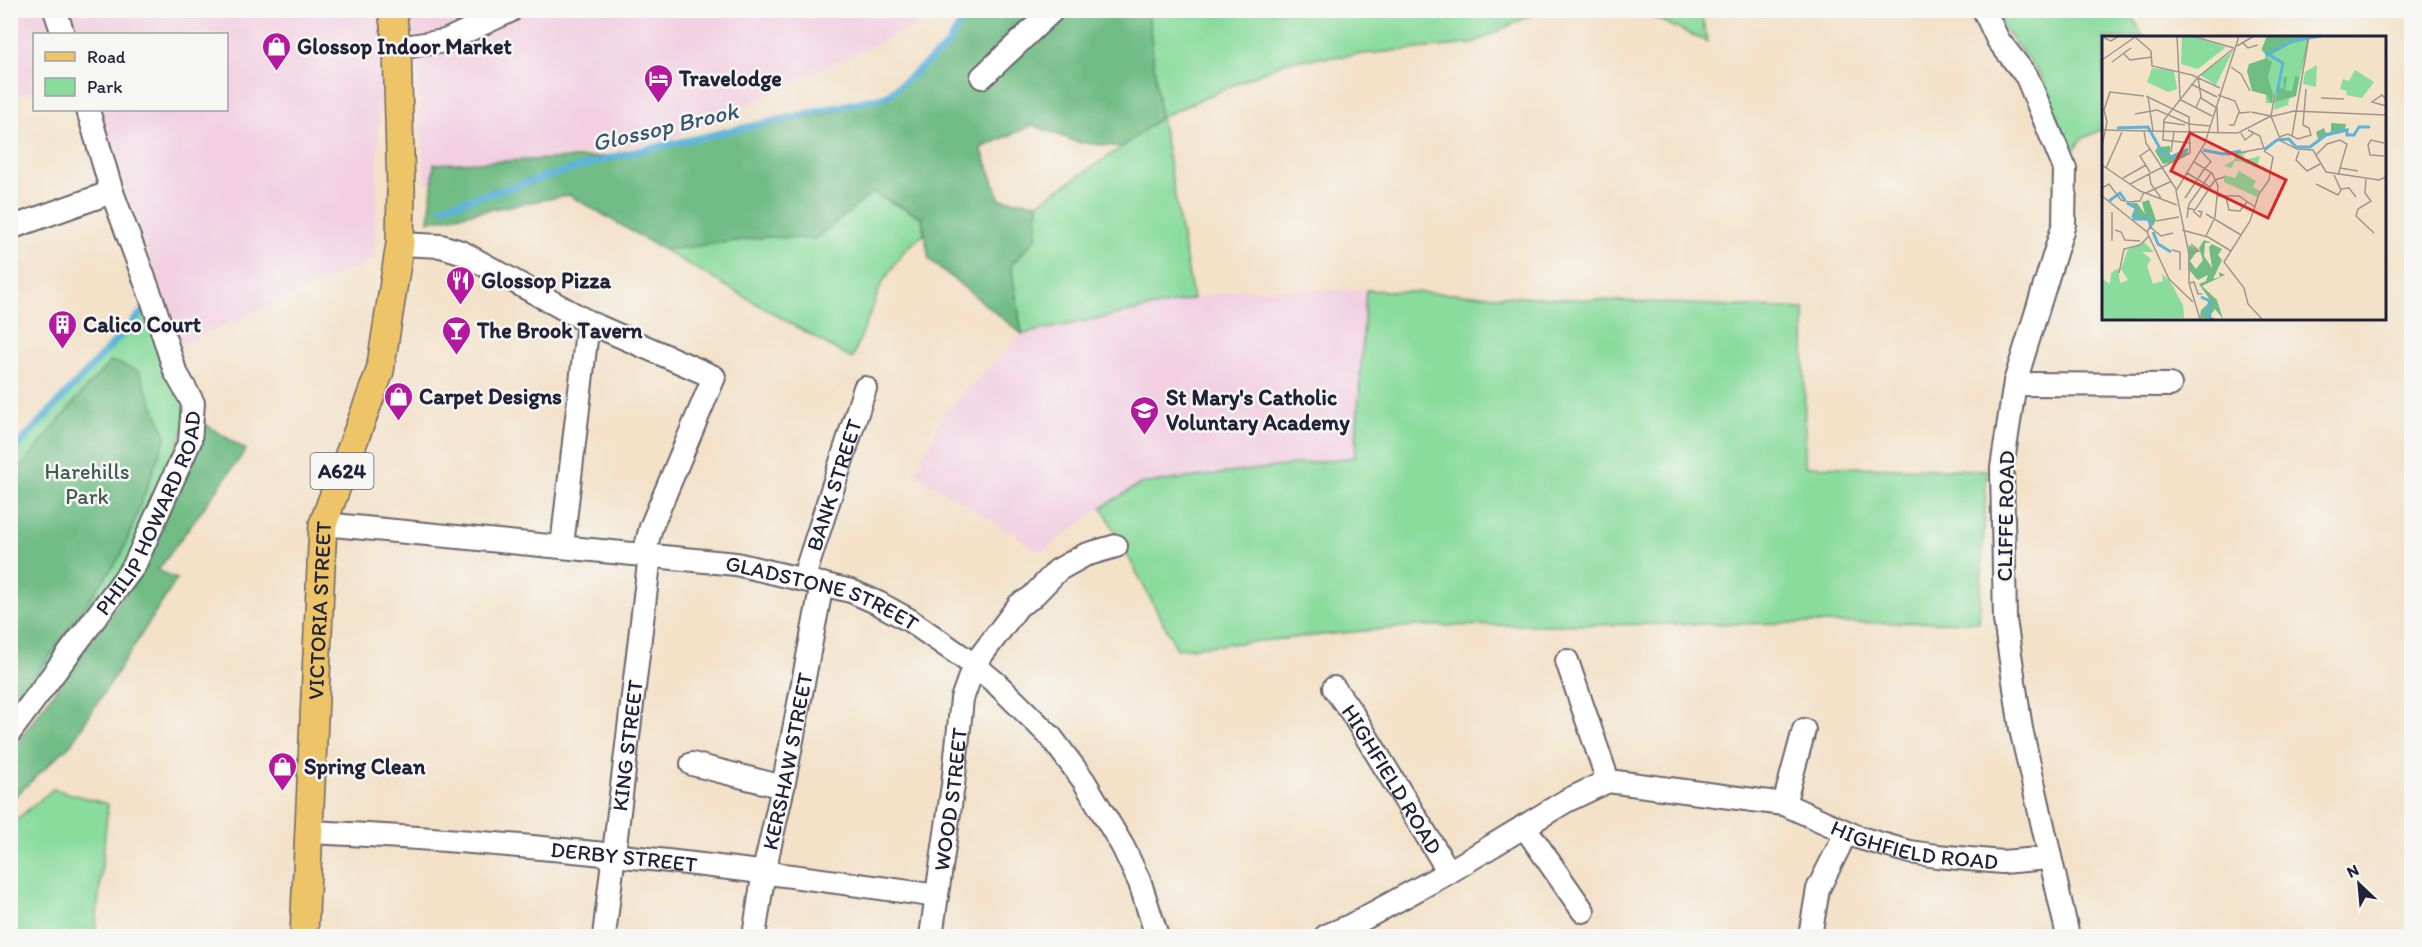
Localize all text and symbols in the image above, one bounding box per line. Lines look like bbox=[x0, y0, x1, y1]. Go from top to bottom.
shop icon: Glossop Indoor Market bbox=[260, 30, 292, 72]
legend bbox=[33, 33, 228, 111]
place label: Glossop Indoor Market bbox=[297, 33, 513, 60]
inset map bbox=[2102, 36, 2386, 320]
text: Road bbox=[87, 46, 126, 68]
hotel icon: Travelodge bbox=[642, 62, 674, 104]
place label: Travelodge bbox=[678, 65, 782, 92]
text: Park bbox=[87, 76, 122, 98]
water label: Glossop Brook bbox=[589, 95, 742, 157]
restaurant icon: Glossop Pizza bbox=[444, 264, 476, 306]
place label: Glossop Pizza bbox=[481, 267, 611, 294]
building icon: Calico Court bbox=[46, 308, 78, 350]
place label: Calico Court bbox=[83, 311, 202, 338]
bar icon: The Brook Tavern bbox=[440, 314, 472, 356]
place label: The Brook Tavern bbox=[476, 317, 643, 344]
shop icon: Carpet Designs bbox=[382, 380, 414, 422]
place label: Carpet Designs bbox=[419, 383, 562, 410]
place label: St Mary's Catholic Voluntary Academy bbox=[1166, 384, 1350, 436]
school or university icon: St Mary's Catholic Voluntary Academy bbox=[1129, 394, 1161, 436]
street label: PHILIP HOWARD ROAD bbox=[89, 410, 206, 620]
street label: BANK STREET bbox=[800, 415, 868, 554]
street label: CLIFFE ROAD bbox=[1991, 450, 2020, 582]
road number: A624 bbox=[310, 453, 374, 489]
park label: Harehills Park bbox=[45, 458, 129, 510]
street label: VICTORIA STREET bbox=[302, 520, 337, 700]
street label: GLADSTONE STREET bbox=[724, 550, 925, 637]
street label: KERSHAW STREET bbox=[756, 670, 819, 853]
street label: KING STREET bbox=[606, 677, 649, 813]
street label: HIGHFIELD ROAD bbox=[1336, 699, 1448, 859]
street label: WOOD STREET bbox=[928, 726, 973, 873]
shop icon: Spring Clean bbox=[267, 750, 299, 792]
place label: Spring Clean bbox=[304, 753, 426, 780]
street label: HIGHFIELD ROAD bbox=[1827, 814, 1999, 876]
street label: DERBY STREET bbox=[550, 836, 699, 878]
north arrow bbox=[2329, 854, 2389, 914]
text: N bbox=[2344, 860, 2362, 882]

